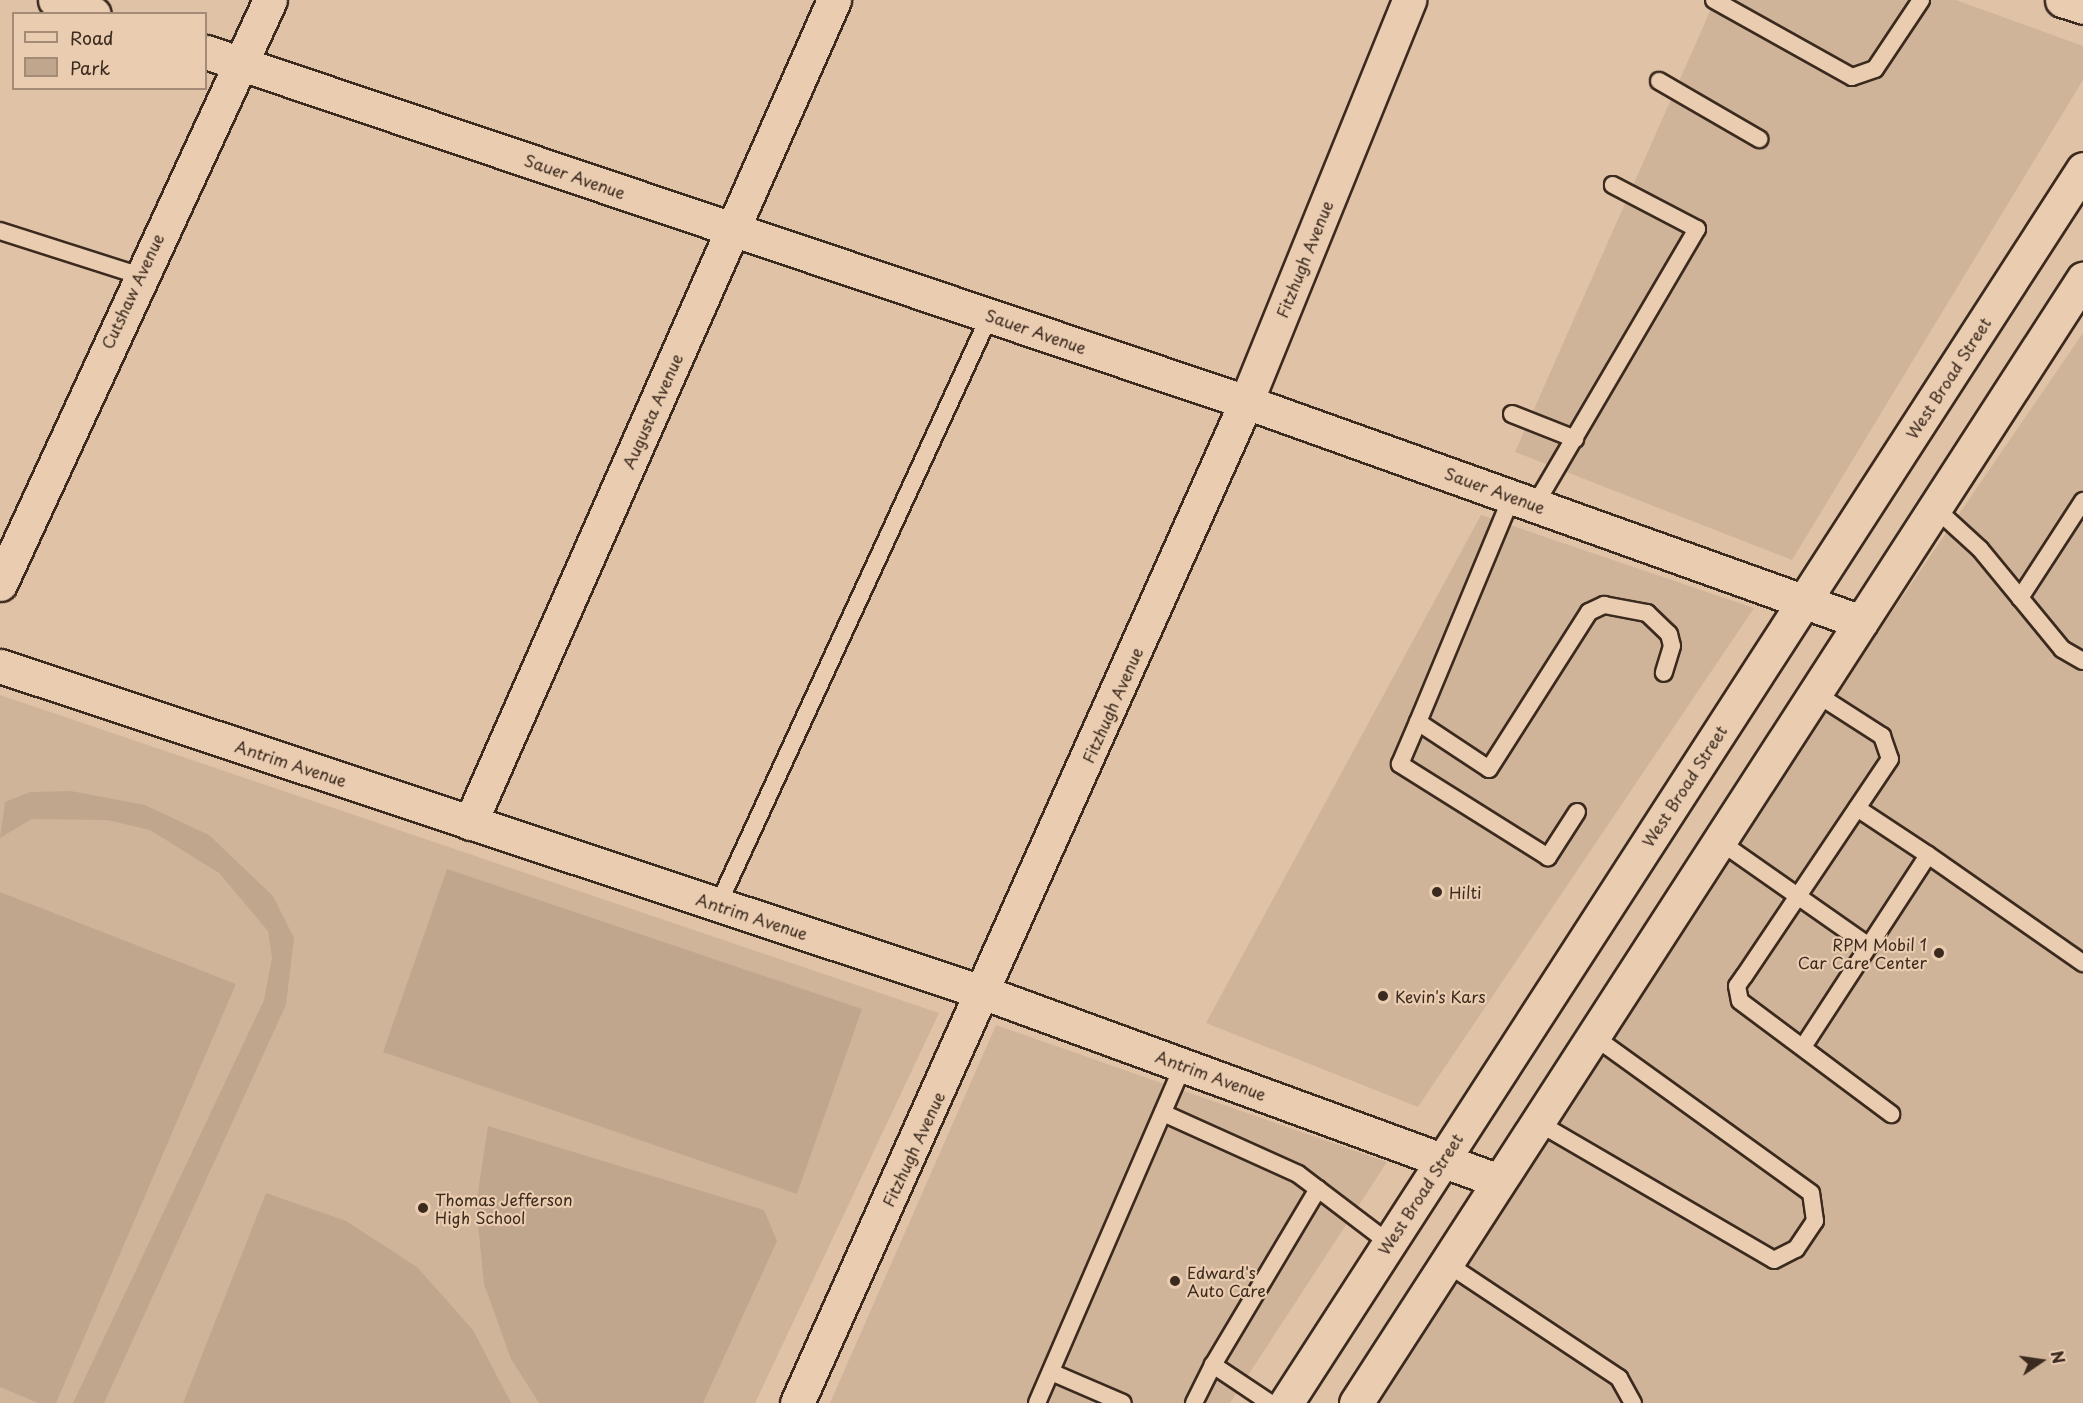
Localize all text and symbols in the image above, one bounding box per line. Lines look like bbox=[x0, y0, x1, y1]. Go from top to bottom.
legend bbox=[12, 12, 207, 90]
text: Road bbox=[70, 24, 114, 51]
text: Park bbox=[70, 54, 110, 81]
street label: Sauer Avenue bbox=[522, 150, 628, 202]
street label: Fitzhugh Avenue bbox=[1272, 197, 1336, 321]
street label: Cutshaw Avenue bbox=[97, 230, 167, 352]
street label: Sauer Avenue bbox=[983, 305, 1089, 357]
street label: West Broad Street bbox=[1901, 313, 1995, 443]
street label: Augusta Avenue bbox=[618, 350, 686, 472]
street label: Sauer Avenue bbox=[1442, 463, 1548, 517]
street label: Fitzhugh Avenue bbox=[1078, 644, 1146, 766]
street label: West Broad Street bbox=[1637, 721, 1731, 851]
street label: Antrim Avenue bbox=[233, 736, 349, 790]
place label: Hilti bbox=[1449, 882, 1482, 902]
marker: Hilti bbox=[1430, 885, 1444, 899]
street label: Antrim Avenue bbox=[694, 889, 810, 943]
place label: RPM Mobil 1 Car Care Center bbox=[1798, 934, 1927, 972]
marker: RPM Mobil 1 Car Care Center bbox=[1932, 946, 1946, 960]
place label: Kevin's Kars bbox=[1395, 986, 1486, 1006]
marker: Kevin's Kars bbox=[1376, 989, 1390, 1003]
street label: Antrim Avenue bbox=[1154, 1046, 1268, 1104]
street label: Fitzhugh Avenue bbox=[878, 1088, 948, 1210]
street label: West Broad Street bbox=[1373, 1129, 1467, 1259]
place label: Thomas Jefferson High School bbox=[435, 1189, 573, 1227]
marker: Thomas Jefferson High School bbox=[416, 1201, 430, 1215]
place label: Edward's Auto Care bbox=[1187, 1262, 1267, 1300]
marker: Edward's Auto Care bbox=[1168, 1274, 1182, 1288]
north arrow bbox=[2011, 1331, 2071, 1391]
text: N bbox=[2045, 1348, 2072, 1366]

